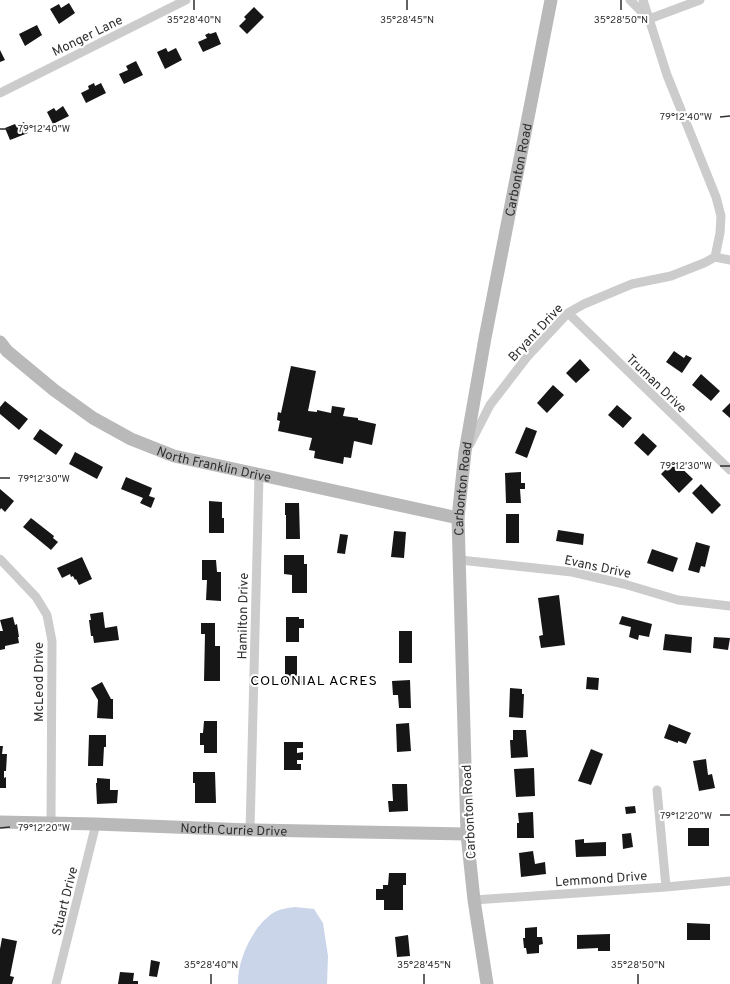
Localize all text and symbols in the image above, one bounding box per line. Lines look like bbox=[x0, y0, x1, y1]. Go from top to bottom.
street label: Monger Lane bbox=[50, 13, 126, 61]
text: 35°28'40"N bbox=[167, 14, 221, 27]
text: 35°28'45"N bbox=[380, 14, 434, 27]
text: 35°28'50"N bbox=[594, 14, 648, 27]
text: 79°12'40"W bbox=[660, 111, 712, 124]
street label: Carbonton Road bbox=[503, 122, 537, 218]
text: 79°12'40"W bbox=[18, 123, 70, 136]
street label: Bryant Drive bbox=[506, 301, 567, 366]
street label: Truman Drive bbox=[622, 352, 689, 417]
street label: Carbonton Road bbox=[452, 441, 477, 536]
street label: North Franklin Drive bbox=[154, 444, 272, 487]
text: 79°12'30"W bbox=[660, 460, 712, 473]
text: 79°12'30"W bbox=[18, 473, 70, 486]
street label: Evans Drive bbox=[563, 553, 632, 583]
street label: Hamilton Drive bbox=[235, 573, 253, 659]
street label: McLeod Drive bbox=[32, 642, 48, 722]
district label: COLONIAL ACRES bbox=[250, 673, 378, 690]
street label: Carbonton Road bbox=[460, 764, 480, 860]
text: 79°12'20"W bbox=[660, 810, 712, 823]
street label: North Currie Drive bbox=[180, 821, 287, 841]
text: 79°12'20"W bbox=[18, 822, 70, 835]
street label: Stuart Drive bbox=[50, 865, 82, 938]
street label: Lemmond Drive bbox=[554, 869, 648, 891]
text: 35°28'40"N bbox=[184, 959, 238, 972]
text: 35°28'45"N bbox=[397, 959, 451, 972]
text: 35°28'50"N bbox=[611, 959, 665, 972]

